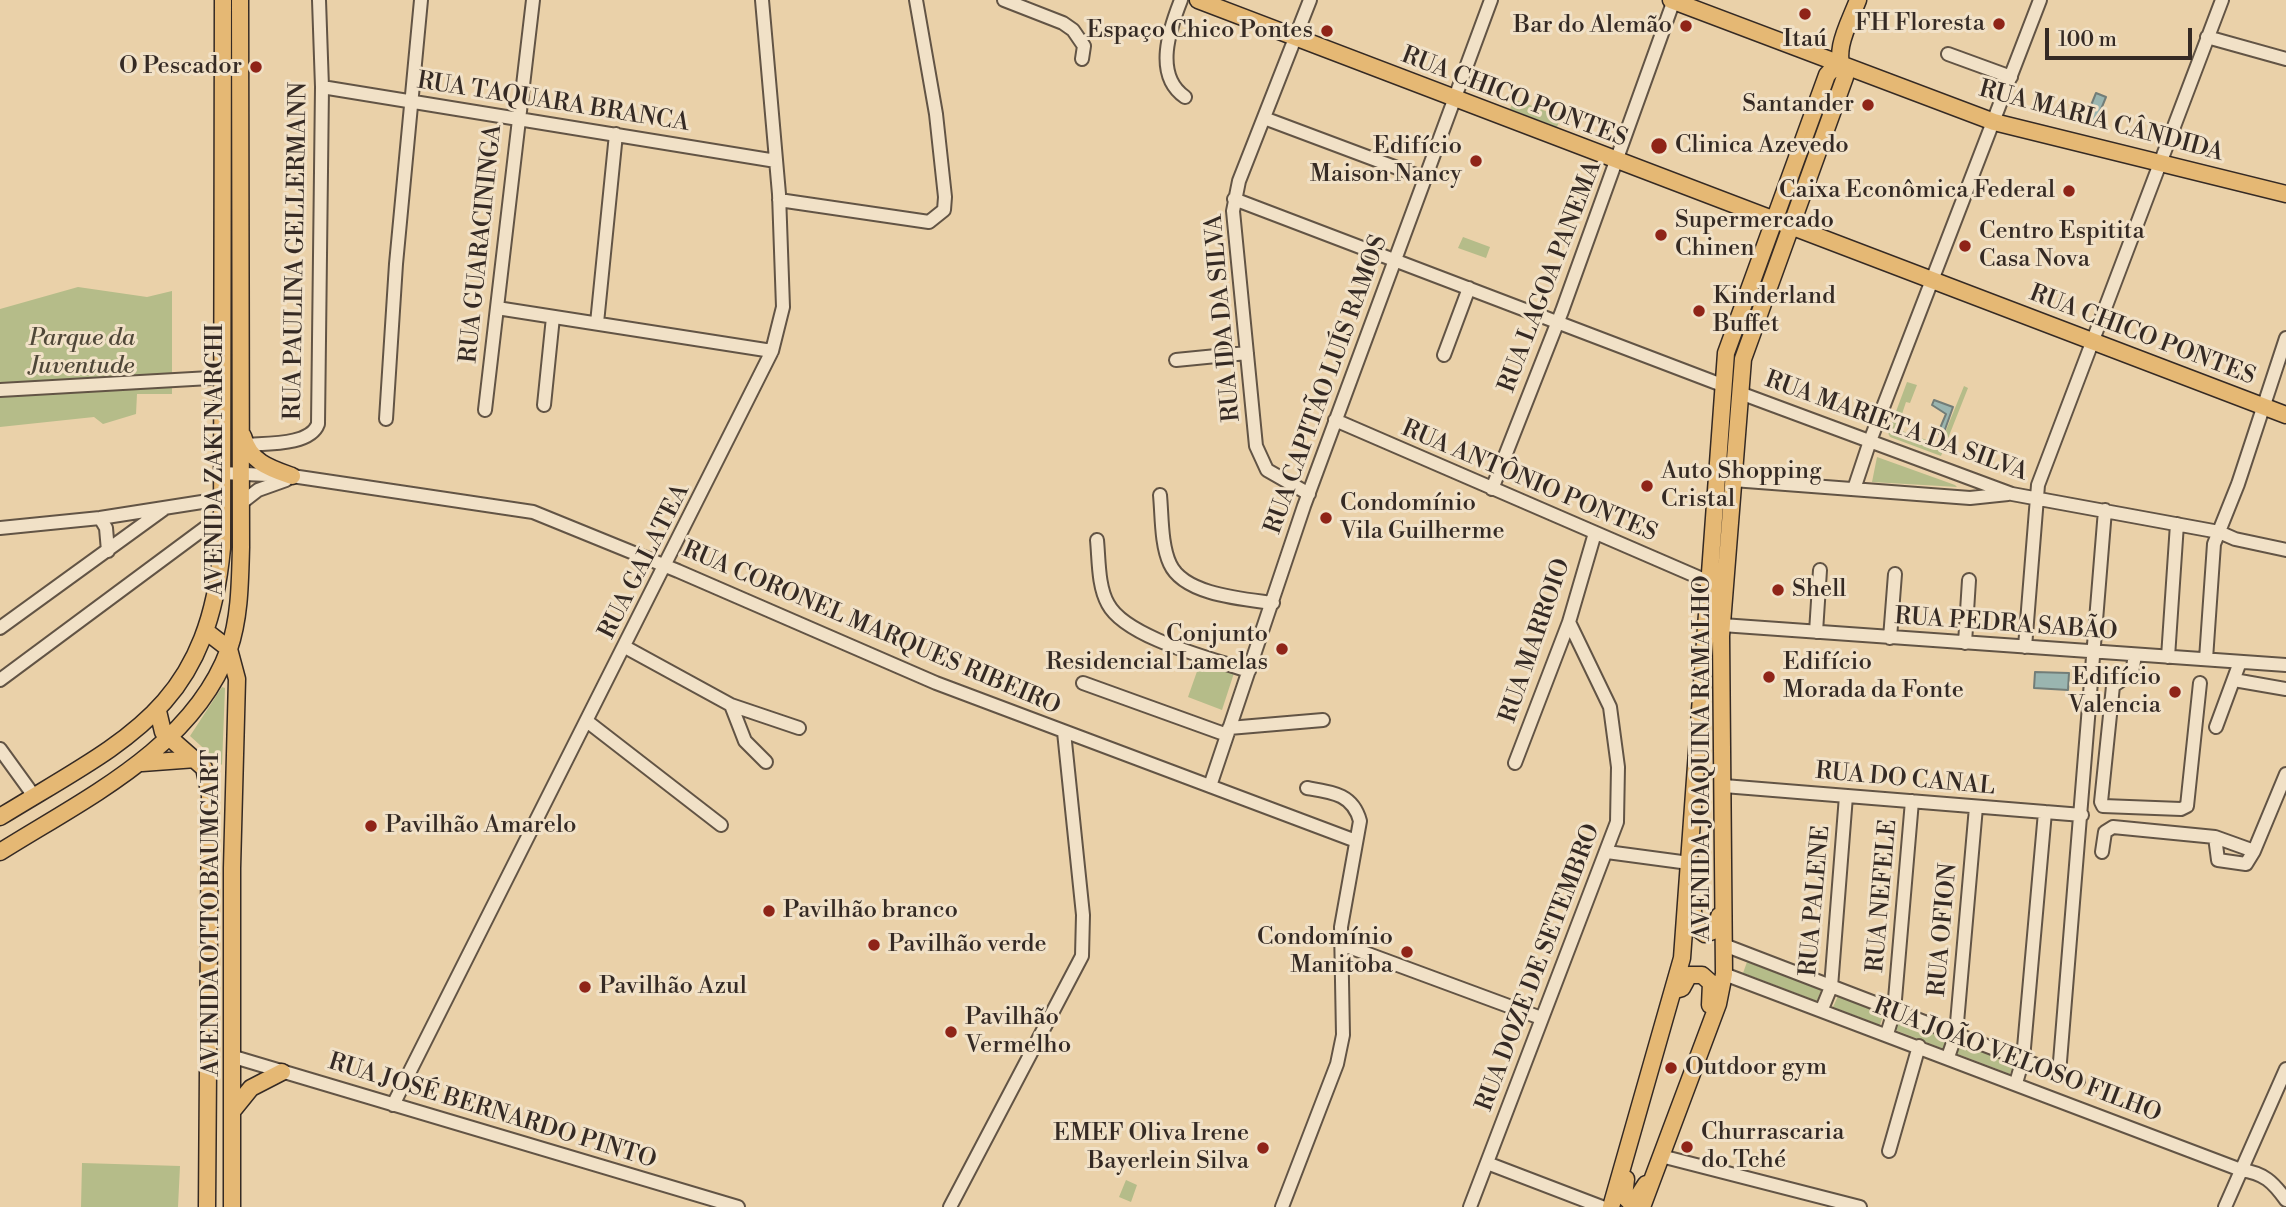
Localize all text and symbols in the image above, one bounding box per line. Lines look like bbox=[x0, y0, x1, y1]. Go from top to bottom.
marker: Itaú bbox=[1797, 6, 1813, 22]
place label: FH Floresta bbox=[1855, 10, 1985, 38]
place label: Bar do Alemão bbox=[1513, 12, 1672, 40]
scale bar bbox=[2048, 14, 2195, 58]
marker: FH Floresta bbox=[1991, 16, 2007, 32]
place label: Espaço Chico Pontes bbox=[1087, 17, 1313, 45]
marker: Bar do Alemão bbox=[1678, 18, 1694, 34]
marker: Espaço Chico Pontes bbox=[1319, 23, 1335, 39]
place label: Itaú bbox=[1783, 26, 1827, 54]
text: 100 m bbox=[2058, 27, 2117, 53]
street label: RUA CHICO PONTES bbox=[1397, 42, 1631, 154]
place label: O Pescador bbox=[119, 53, 242, 81]
marker: O Pescador bbox=[248, 59, 264, 75]
street label: RUA TAQUARA BRANCA bbox=[415, 67, 691, 139]
street label: RUA MARIA CÂNDIDA bbox=[1976, 75, 2226, 169]
street label: RUA PAULINA GELLERMANN bbox=[280, 82, 314, 420]
place label: Santander bbox=[1742, 91, 1854, 119]
marker: Santander bbox=[1860, 97, 1876, 113]
street label: RUA GUARACININGA bbox=[455, 123, 509, 365]
place label: Clinica Azevedo bbox=[1675, 132, 1849, 160]
place label: Edifício Maison Nancy bbox=[1310, 133, 1462, 189]
marker: Clinica Azevedo bbox=[1649, 136, 1669, 156]
marker: Edifício Maison Nancy bbox=[1468, 153, 1484, 169]
street label: RUA LAGOA PANEMA bbox=[1494, 157, 1608, 397]
place label: Caixa Econômica Federal bbox=[1779, 177, 2055, 205]
marker: Caixa Econômica Federal bbox=[2061, 183, 2077, 199]
place label: Supermercado Chinen bbox=[1675, 207, 1834, 263]
street label: RUA IDA DA SILVA bbox=[1201, 213, 1247, 423]
place label: Centro Espitita Casa Nova bbox=[1979, 218, 2145, 274]
marker: Supermercado Chinen bbox=[1653, 227, 1669, 243]
street label: RUA CAPITÃO LUÍS RAMOS bbox=[1259, 232, 1395, 538]
marker: Centro Espitita Casa Nova bbox=[1957, 238, 1973, 254]
street label: RUA CHICO PONTES bbox=[2025, 280, 2259, 392]
place label: Kinderland Buffet bbox=[1713, 283, 1836, 339]
marker: Kinderland Buffet bbox=[1691, 303, 1707, 319]
street label: AVENIDA ZAKI NARCHI bbox=[202, 324, 230, 596]
park label: Parque da Juventude bbox=[29, 325, 135, 381]
street label: RUA MARIETA DA SILVA bbox=[1761, 366, 2031, 488]
street label: RUA ANTÔNIO PONTES bbox=[1397, 415, 1661, 549]
place label: Auto Shopping Cristal bbox=[1661, 458, 1822, 514]
marker: Auto Shopping Cristal bbox=[1639, 478, 1655, 494]
street label: RUA GALATEA bbox=[594, 480, 696, 644]
place label: Condomínio Vila Guilherme bbox=[1340, 490, 1505, 546]
marker: Condomínio Vila Guilherme bbox=[1318, 510, 1334, 526]
street label: RUA CORONEL MARQUES RIBEIRO bbox=[678, 536, 1064, 722]
street label: RUA MARROIO bbox=[1494, 555, 1578, 727]
street label: AVENIDA JOAQUINA RAMALHO bbox=[1689, 575, 1717, 941]
place label: Shell bbox=[1792, 576, 1846, 604]
marker: Shell bbox=[1770, 582, 1786, 598]
street label: RUA PEDRA SABÃO bbox=[1893, 603, 2119, 647]
place label: Conjunto Residencial Lamelas bbox=[1046, 621, 1268, 677]
marker: Conjunto Residencial Lamelas bbox=[1274, 641, 1290, 657]
place label: Edifício Morada da Fonte bbox=[1783, 649, 1964, 705]
place label: Edifício Valencia bbox=[2068, 664, 2161, 720]
marker: Edifício Morada da Fonte bbox=[1761, 669, 1777, 685]
marker: Edifício Valencia bbox=[2167, 684, 2183, 700]
street label: AVENIDA OTTO BAUMGART bbox=[198, 750, 226, 1076]
street label: RUA DO CANAL bbox=[1814, 758, 1996, 802]
place label: Pavilhão Amarelo bbox=[385, 812, 576, 840]
marker: Pavilhão Amarelo bbox=[363, 818, 379, 834]
street label: RUA NEFELE bbox=[1862, 818, 1904, 974]
street label: RUA DOZE DE SETEMBRO bbox=[1471, 820, 1607, 1116]
street label: RUA PALENE bbox=[1795, 824, 1837, 978]
street label: RUA OFION bbox=[1924, 862, 1964, 998]
place label: Pavilhão branco bbox=[783, 897, 958, 925]
marker: Pavilhão branco bbox=[761, 903, 777, 919]
place label: Condomínio Manitoba bbox=[1257, 924, 1393, 980]
place label: Pavilhão verde bbox=[888, 931, 1047, 959]
marker: Pavilhão verde bbox=[866, 937, 882, 953]
marker: Condomínio Manitoba bbox=[1399, 944, 1415, 960]
place label: Pavilhão Azul bbox=[599, 973, 747, 1001]
marker: Pavilhão Azul bbox=[577, 979, 593, 995]
street label: RUA JOÃO VELOSO FILHO bbox=[1869, 993, 2165, 1129]
place label: Pavilhão Vermelho bbox=[965, 1004, 1071, 1060]
marker: Pavilhão Vermelho bbox=[943, 1024, 959, 1040]
street label: RUA JOSÉ BERNARDO PINTO bbox=[324, 1048, 660, 1176]
place label: Outdoor gym bbox=[1685, 1054, 1827, 1082]
marker: Outdoor gym bbox=[1663, 1060, 1679, 1076]
place label: Churrascaria do Tché bbox=[1701, 1119, 1844, 1175]
place label: EMEF Oliva Irene Bayerlein Silva bbox=[1053, 1120, 1249, 1176]
marker: Churrascaria do Tché bbox=[1679, 1139, 1695, 1155]
marker: EMEF Oliva Irene Bayerlein Silva bbox=[1255, 1140, 1271, 1156]

